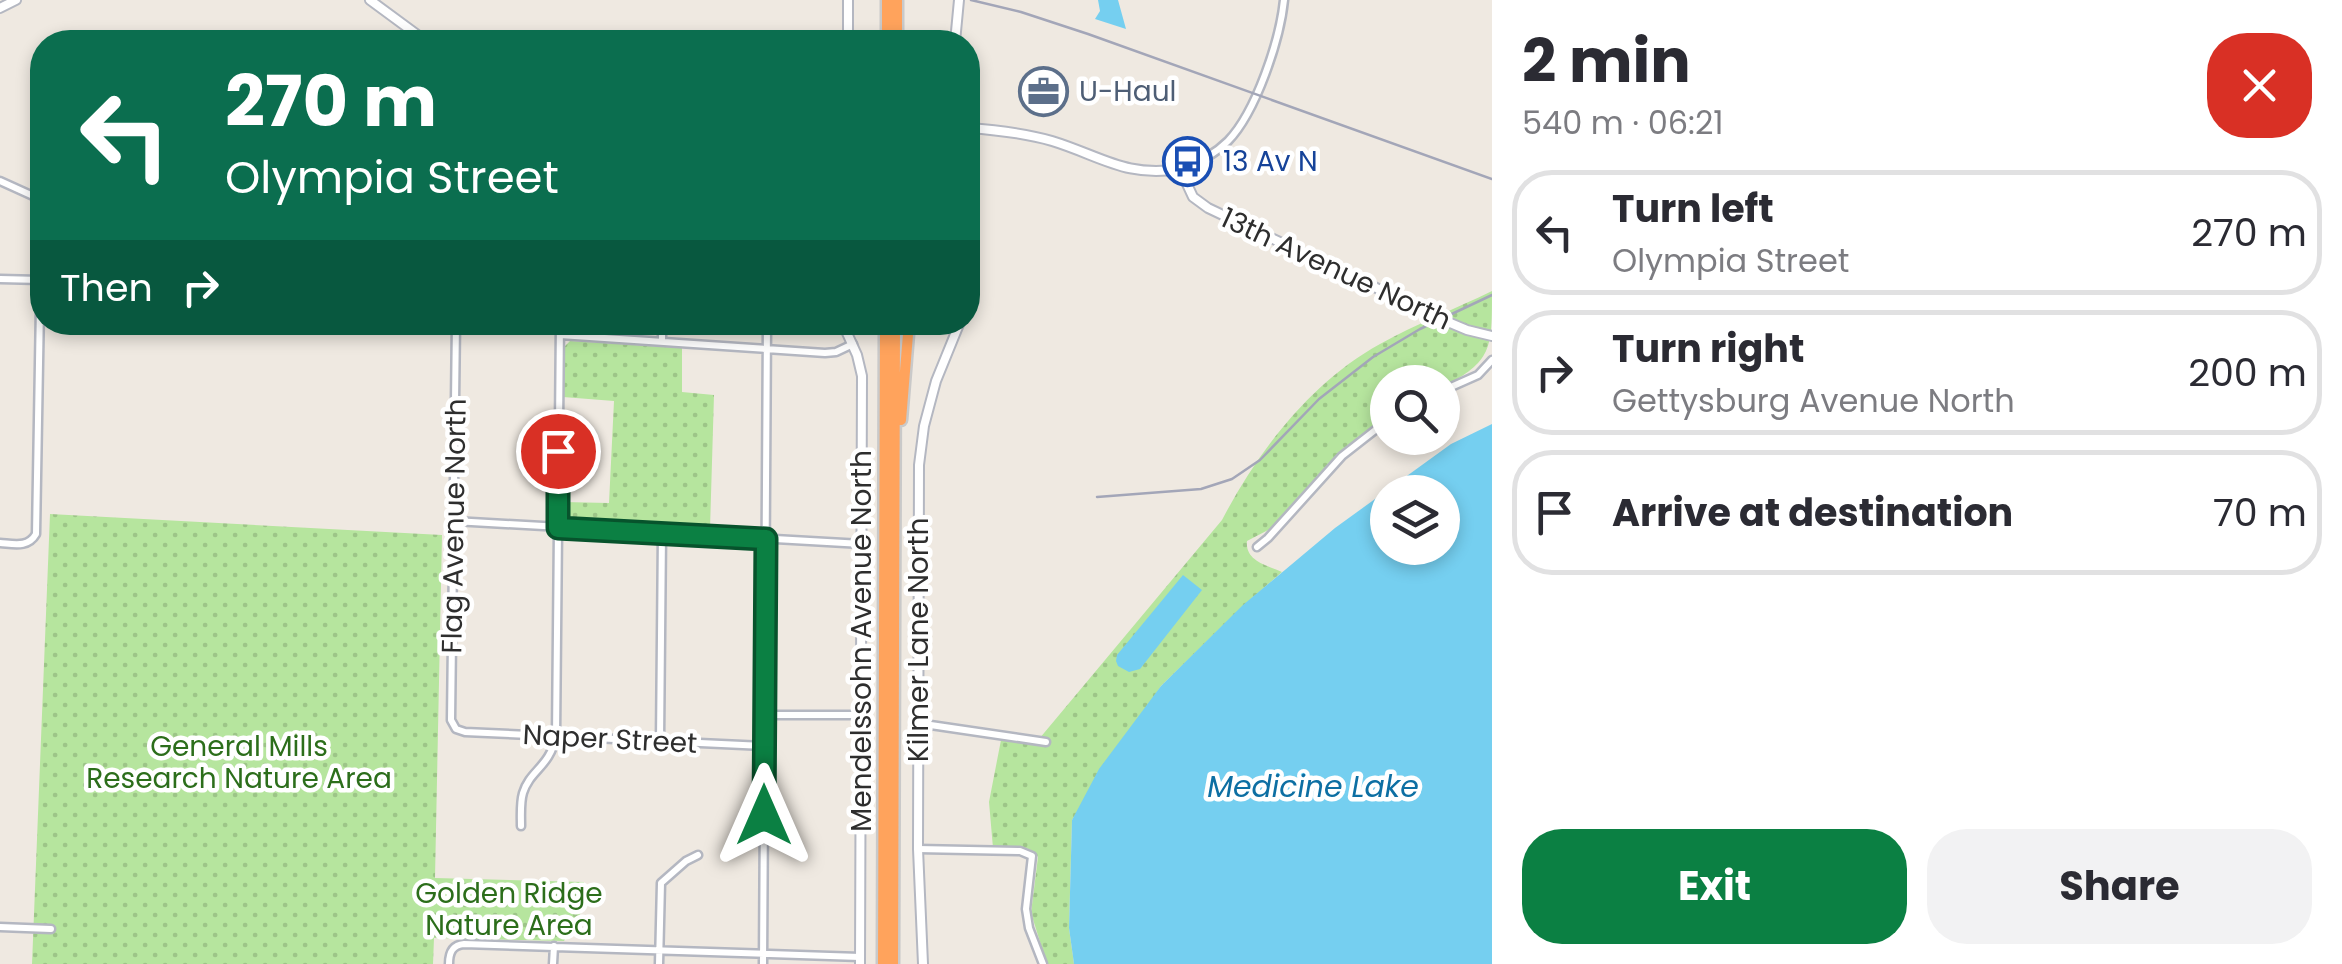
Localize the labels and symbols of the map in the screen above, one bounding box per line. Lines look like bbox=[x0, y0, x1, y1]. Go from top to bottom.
office icon: U-Haul bbox=[1018, 65, 1070, 117]
place label: U-Haul bbox=[1079, 72, 1176, 111]
bus stop icon: 13 Av N bbox=[1162, 135, 1214, 187]
place label: 13 Av N bbox=[1223, 142, 1318, 181]
street label: 13th Avenue North bbox=[1215, 199, 1457, 339]
street label: Flag Avenue North bbox=[432, 398, 476, 654]
pin bbox=[516, 409, 601, 494]
street label: Mendelssohn Avenue North bbox=[842, 450, 881, 832]
street label: Kilmer Lane North bbox=[899, 518, 938, 762]
street label: Naper Street bbox=[522, 715, 698, 763]
park label: General Mills Research Nature Area bbox=[86, 727, 392, 798]
position arrow bbox=[712, 763, 816, 867]
water label: Medicine Lake bbox=[1207, 765, 1419, 808]
park label: Golden Ridge Nature Area bbox=[415, 874, 603, 945]

